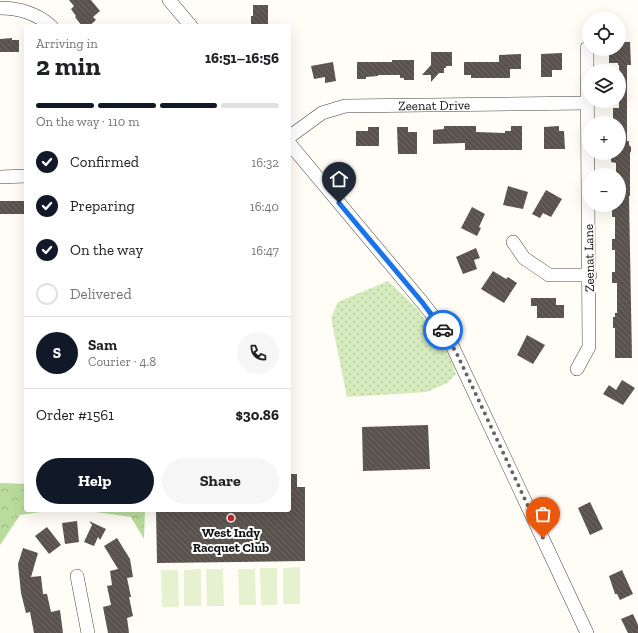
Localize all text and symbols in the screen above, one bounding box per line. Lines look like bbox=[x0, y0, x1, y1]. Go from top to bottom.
map controls bbox=[582, 12, 626, 212]
button: locate bbox=[582, 12, 626, 56]
text: Arriving in bbox=[36, 36, 98, 51]
text: 16:51–16:56 bbox=[205, 49, 279, 67]
text: 2 min bbox=[36, 50, 101, 82]
button: layers bbox=[582, 64, 626, 108]
street label: Zeenat Drive bbox=[398, 97, 470, 113]
text: On the way · 110 m bbox=[36, 114, 139, 129]
button: + bbox=[582, 116, 626, 160]
icon: check bbox=[36, 151, 58, 173]
text: Confirmed bbox=[70, 153, 139, 171]
text: 16:32 bbox=[251, 155, 279, 170]
pin bbox=[322, 162, 356, 203]
icon: home bbox=[328, 168, 350, 190]
button: − bbox=[582, 168, 626, 212]
icon: check bbox=[36, 195, 58, 217]
text: Preparing bbox=[70, 197, 135, 215]
text: 16:40 bbox=[250, 199, 279, 214]
street label: Zeenat Lane bbox=[581, 224, 597, 292]
icon: check bbox=[36, 239, 58, 261]
text: On the way bbox=[70, 241, 143, 259]
text: 16:47 bbox=[251, 243, 279, 258]
text: Delivered bbox=[70, 285, 132, 303]
courier bbox=[423, 310, 463, 350]
icon: car bbox=[432, 319, 454, 341]
button: phone bbox=[237, 332, 279, 374]
text: Sam bbox=[88, 336, 117, 354]
text: S bbox=[53, 344, 61, 362]
text: Courier · 4.8 bbox=[88, 354, 156, 369]
text: Order #1561 bbox=[36, 406, 114, 424]
text: $30.86 bbox=[235, 406, 279, 424]
button: Help bbox=[36, 458, 154, 504]
button: Share bbox=[162, 458, 279, 504]
pin bbox=[526, 497, 560, 538]
icon: bag bbox=[532, 503, 554, 525]
marker: West Indy Racquet Club bbox=[226, 513, 236, 523]
place label: West Indy Racquet Club bbox=[193, 525, 269, 555]

